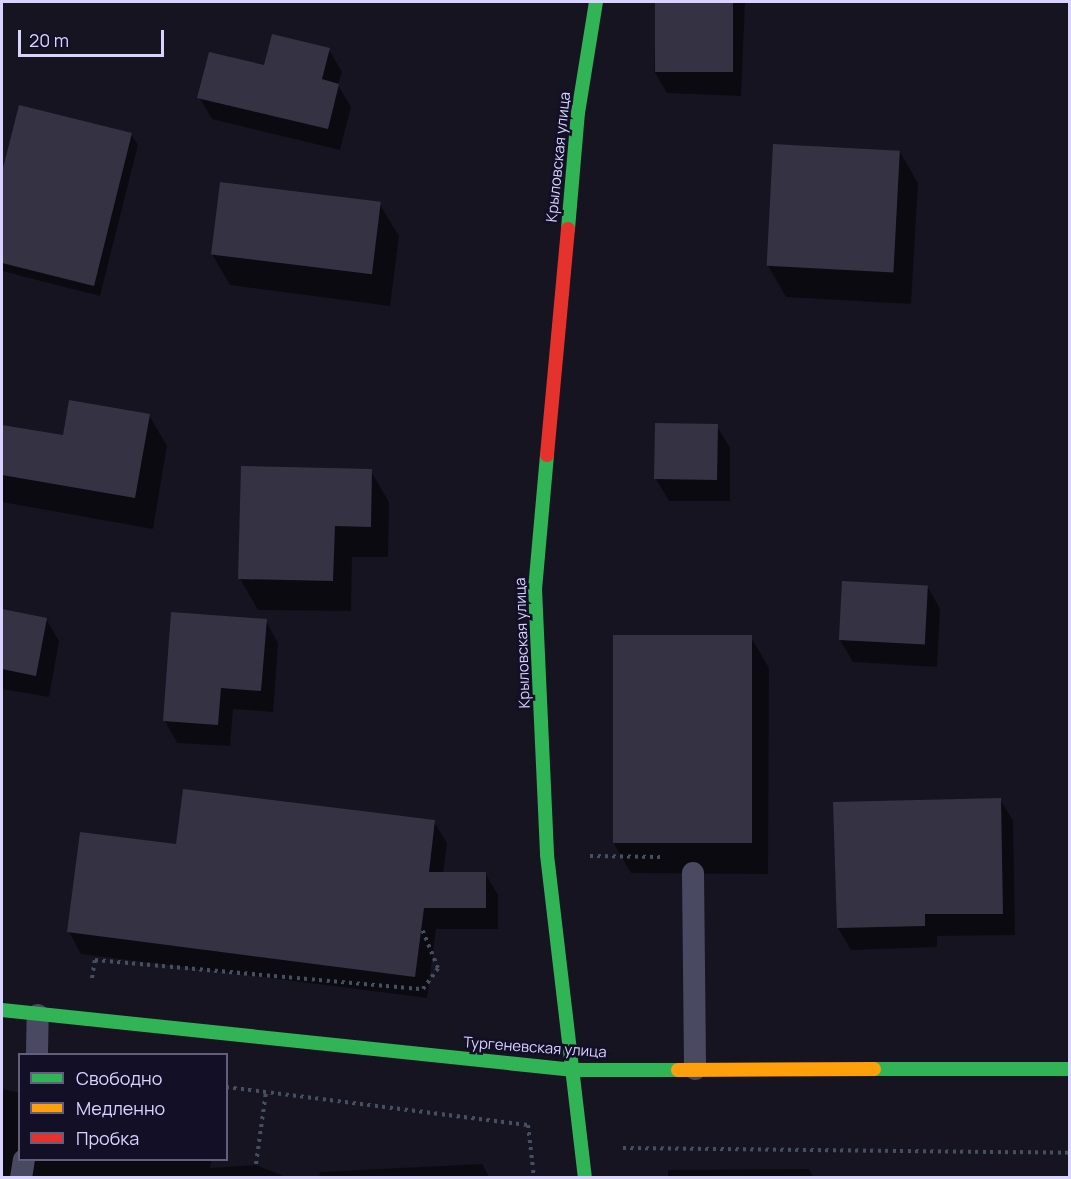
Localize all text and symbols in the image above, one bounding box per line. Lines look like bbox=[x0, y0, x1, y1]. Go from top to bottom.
scale bar bbox=[21, 18, 166, 56]
text: 20 m bbox=[29, 28, 69, 52]
street label: Крыловская улица bbox=[542, 91, 574, 223]
street label: Крыловская улица bbox=[511, 577, 533, 709]
street label: Тургеневская улица bbox=[463, 1033, 607, 1061]
legend bbox=[18, 1053, 228, 1161]
text: Свободно bbox=[76, 1066, 162, 1090]
text: Медленно bbox=[76, 1096, 165, 1120]
text: Пробка bbox=[76, 1126, 139, 1150]

